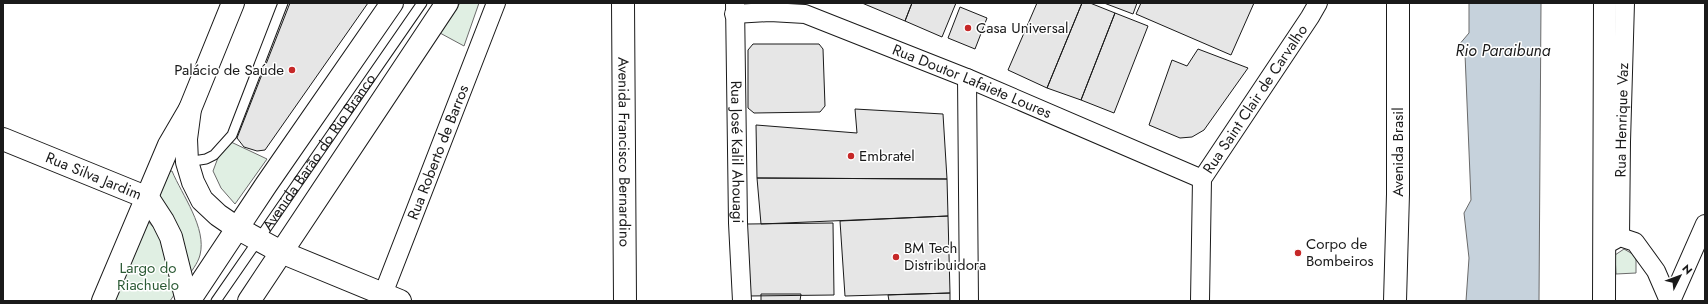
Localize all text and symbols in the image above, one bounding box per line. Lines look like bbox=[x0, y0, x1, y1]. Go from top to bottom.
place label: Casa Universal bbox=[976, 17, 1068, 39]
street label: Rua Saint Clair de Carvalho bbox=[1197, 20, 1313, 178]
marker: Casa Universal bbox=[963, 23, 973, 33]
street label: Rua Doutor Lafaiete Loures bbox=[889, 39, 1055, 124]
water label: Rio Paraibuna bbox=[1455, 39, 1551, 62]
street label: Avenida Francisco Bernardino bbox=[612, 57, 636, 247]
place label: Palácio de Saúde bbox=[174, 59, 284, 81]
street label: Rua Henrique Vaz bbox=[1610, 62, 1634, 177]
marker: Palácio de Saúde bbox=[287, 65, 297, 75]
street label: Avenida Barão do Rio Branco bbox=[257, 69, 381, 235]
street label: Rua José Kalil Ahouagi bbox=[725, 80, 749, 224]
street label: Rua Roberto de Barros bbox=[402, 82, 474, 223]
street label: Avenida Brasil bbox=[1387, 107, 1409, 197]
place label: Embratel bbox=[859, 145, 915, 167]
street label: Rua Silva Jardim bbox=[42, 147, 145, 205]
marker: Embratel bbox=[846, 151, 856, 161]
place label: Corpo de Bombeiros bbox=[1306, 233, 1374, 272]
place label: BM Tech Distribuidora bbox=[904, 237, 986, 276]
marker: Corpo de Bombeiros bbox=[1293, 248, 1303, 258]
marker: BM Tech Distribuidora bbox=[891, 252, 901, 262]
north arrow bbox=[1660, 256, 1700, 296]
park label: Largo do Riachuelo bbox=[117, 257, 179, 296]
text: N bbox=[1679, 261, 1696, 278]

